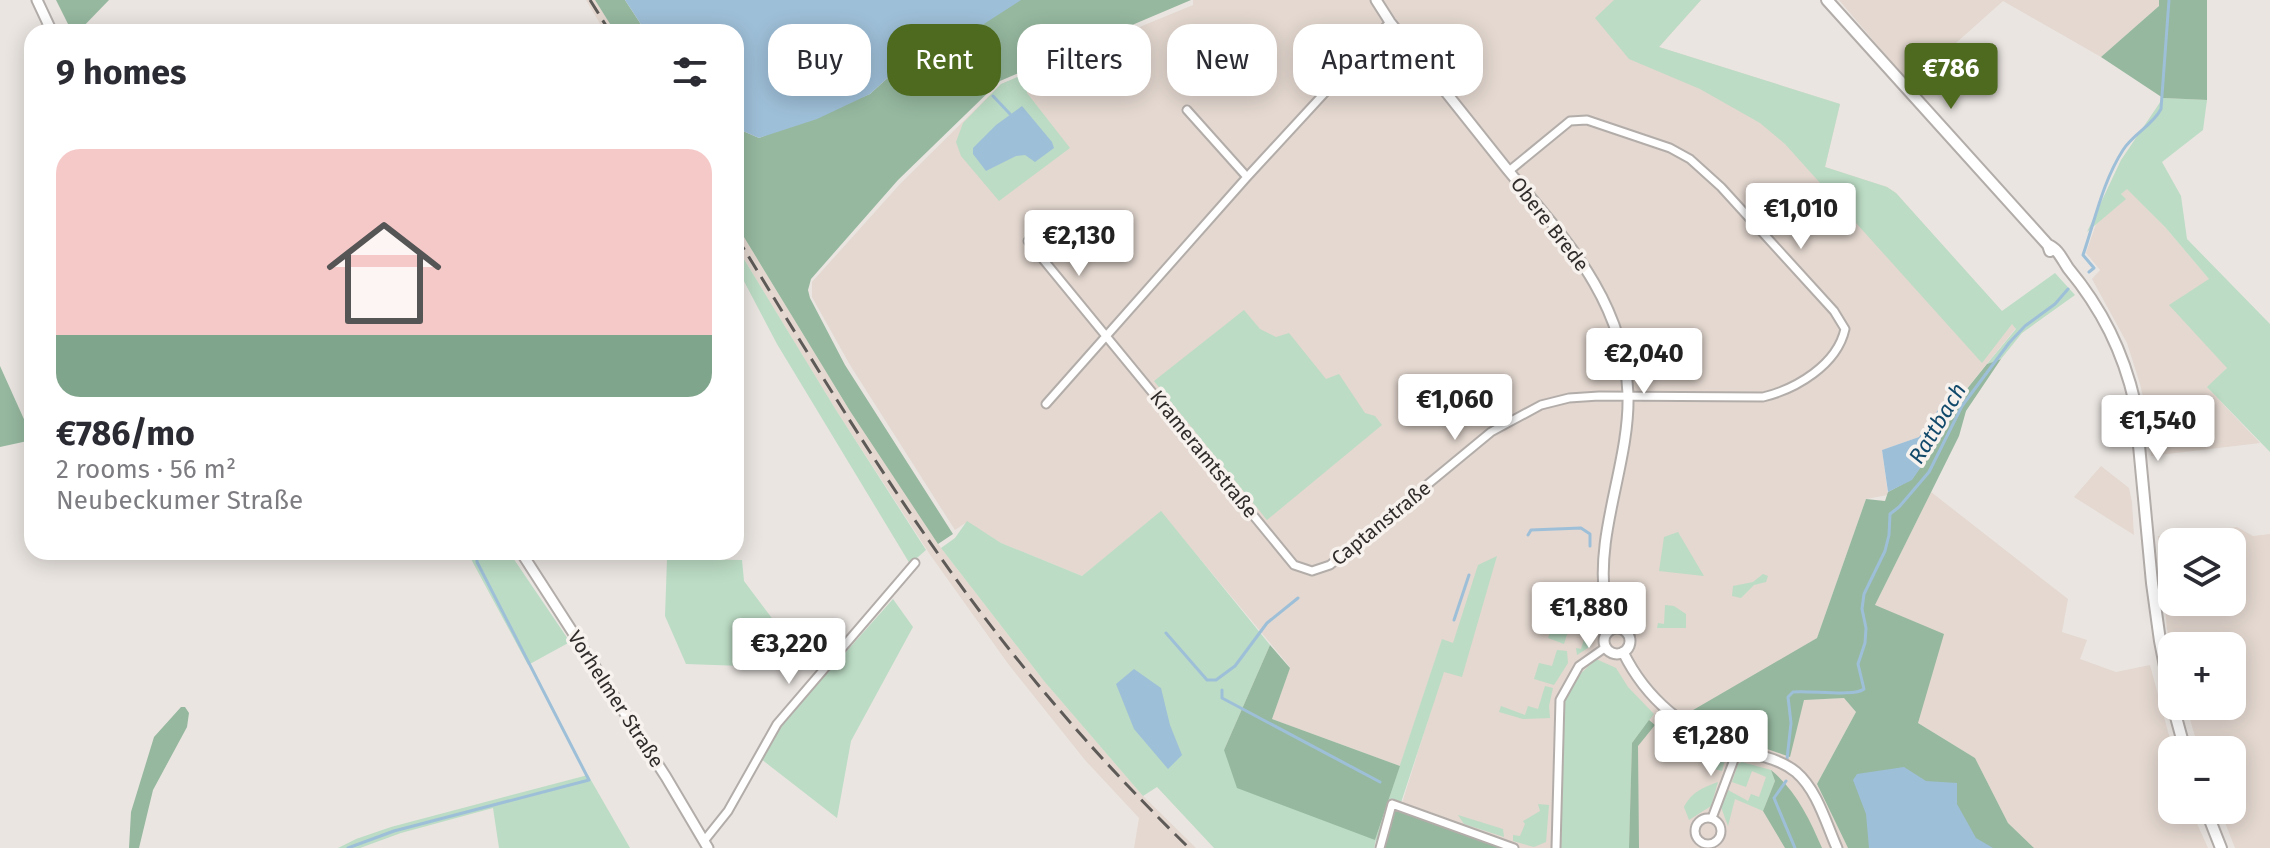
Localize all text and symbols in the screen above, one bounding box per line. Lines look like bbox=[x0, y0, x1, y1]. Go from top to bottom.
chip: Buy bbox=[768, 24, 871, 96]
chip: Rent bbox=[887, 24, 1001, 96]
chip: Filters bbox=[1017, 24, 1151, 96]
chip: New bbox=[1167, 24, 1277, 96]
chip: Apartment bbox=[1293, 24, 1483, 96]
pin: €786 bbox=[1904, 43, 1998, 111]
icon: filters bbox=[668, 50, 712, 94]
text: 9 homes bbox=[56, 52, 187, 93]
text: €786 bbox=[1923, 53, 1979, 84]
street label: Obere Brede bbox=[1506, 172, 1594, 276]
pin: €1,010 bbox=[1736, 183, 1866, 251]
text: €1,010 bbox=[1764, 193, 1838, 224]
icon: home bbox=[312, 201, 456, 345]
pin: €2,130 bbox=[1014, 210, 1144, 278]
text: €2,130 bbox=[1043, 220, 1115, 251]
pin: €2,040 bbox=[1579, 328, 1709, 396]
text: €2,040 bbox=[1604, 338, 1684, 369]
pin: €1,060 bbox=[1390, 374, 1520, 442]
water label: Rattbach bbox=[1903, 378, 1972, 469]
text: €1,060 bbox=[1416, 384, 1494, 415]
street label: Krameramtstraße bbox=[1145, 385, 1263, 523]
pin: €1,540 bbox=[2093, 395, 2223, 463]
text: €1,540 bbox=[2120, 405, 2197, 436]
text: €786/mo bbox=[56, 413, 195, 454]
text: 2 rooms · 56 m² bbox=[56, 454, 236, 485]
street label: Captanstraße bbox=[1327, 476, 1435, 570]
text: Neubeckumer Straße bbox=[56, 485, 303, 516]
map controls bbox=[2158, 528, 2246, 824]
button: layers bbox=[2158, 528, 2246, 616]
pin: €1,880 bbox=[1524, 582, 1654, 650]
text: €1,880 bbox=[1550, 592, 1628, 623]
pin: €3,220 bbox=[724, 618, 854, 686]
street label: Vorhelmer Straße bbox=[563, 626, 669, 772]
text: €3,220 bbox=[750, 628, 828, 659]
button: + bbox=[2158, 632, 2246, 720]
pin: €1,280 bbox=[1646, 710, 1776, 778]
text: €1,280 bbox=[1673, 720, 1749, 751]
button: − bbox=[2158, 736, 2246, 824]

